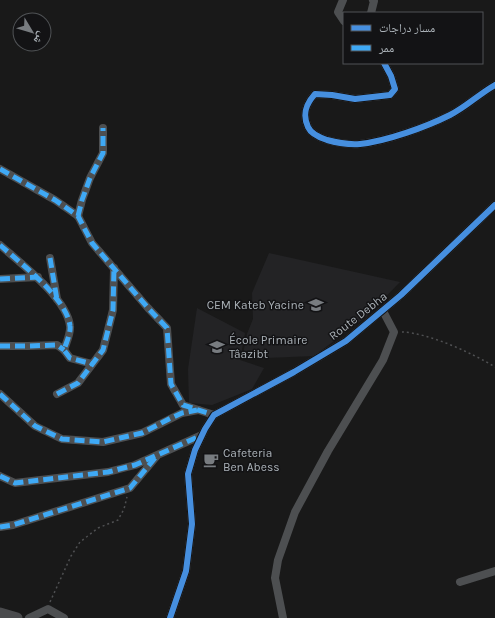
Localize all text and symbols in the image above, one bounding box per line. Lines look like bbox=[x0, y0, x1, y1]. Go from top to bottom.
north arrow bbox=[12, 12, 52, 52]
legend bbox=[343, 12, 483, 64]
text: مسار دراجات bbox=[379, 21, 435, 35]
text: ش bbox=[30, 29, 48, 47]
text: ممر bbox=[378, 41, 394, 55]
street label: Route Debha bbox=[326, 289, 390, 343]
school or university icon: CEM Kateb Yacine bbox=[307, 296, 325, 314]
place label: CEM Kateb Yacine bbox=[207, 298, 304, 312]
place label: École Primaire Tâazibt bbox=[229, 332, 307, 361]
school or university icon: École Primaire Tâazibt bbox=[208, 338, 226, 356]
place label: Cafeteria Ben Abess bbox=[223, 446, 280, 474]
cafe icon: Cafeteria Ben Abess bbox=[202, 451, 220, 469]

